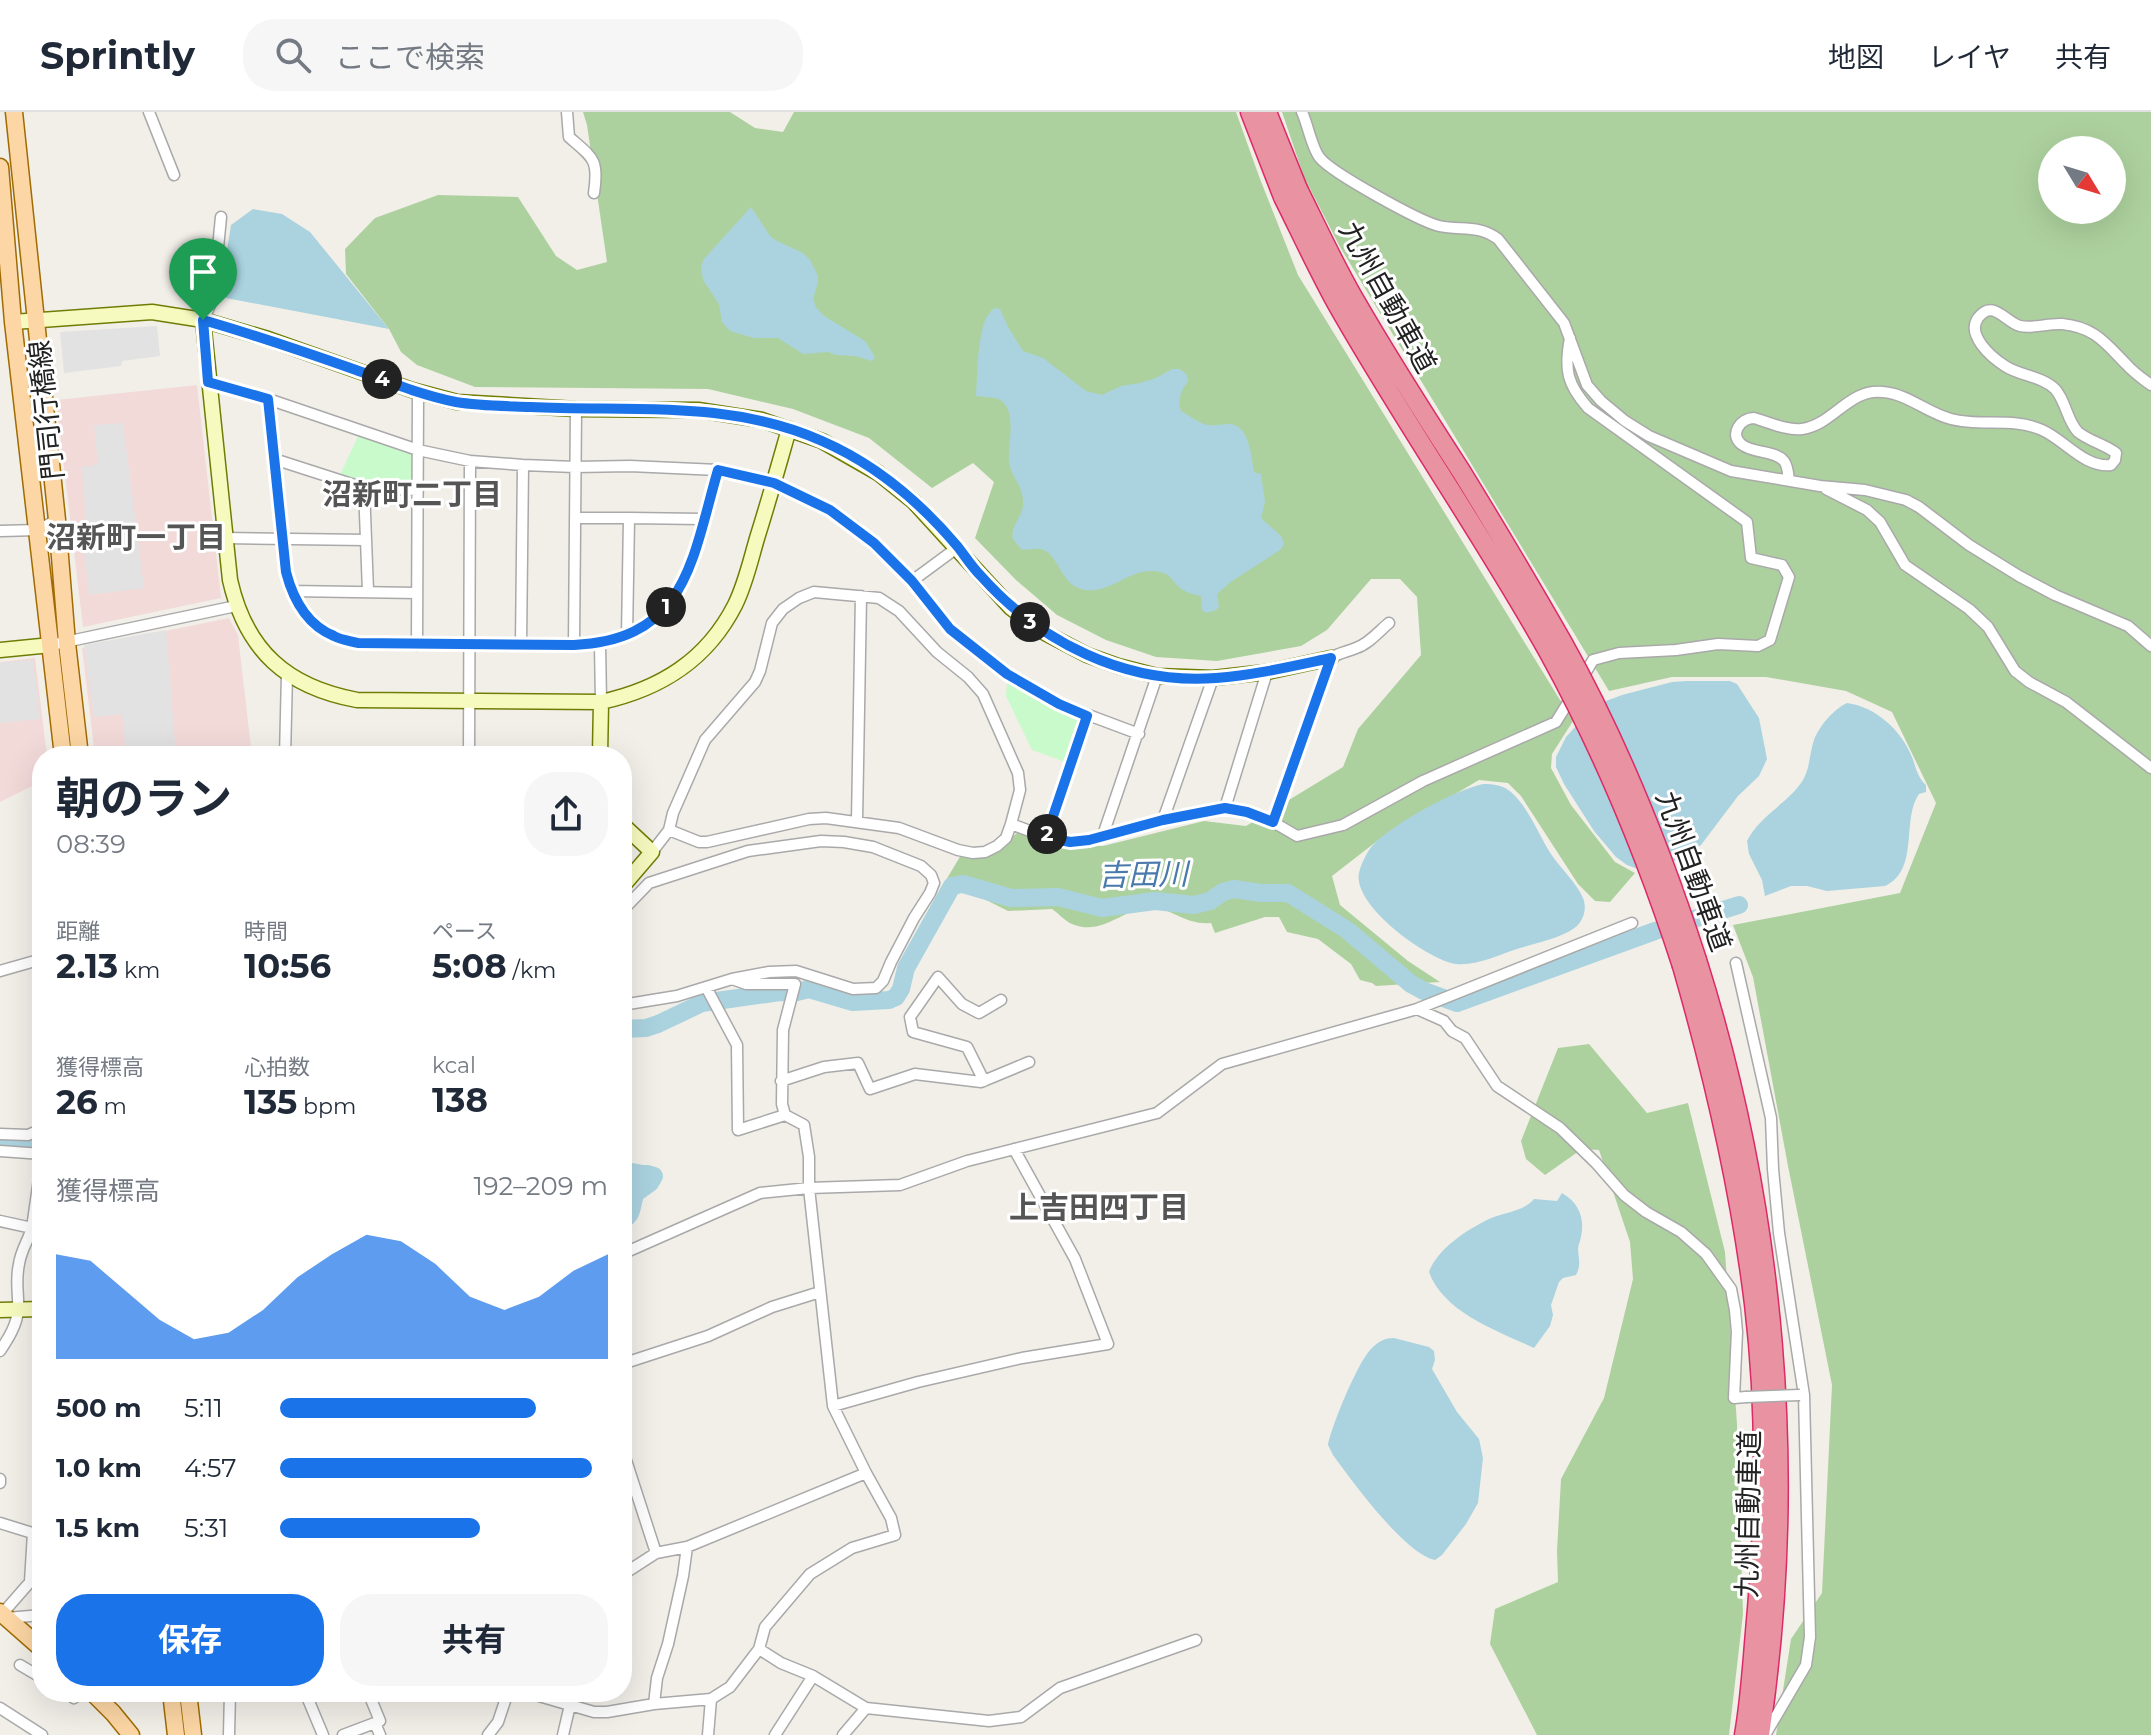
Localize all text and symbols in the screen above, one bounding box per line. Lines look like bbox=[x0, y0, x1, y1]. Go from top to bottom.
search box bbox=[243, 19, 803, 91]
text: Sprintly bbox=[40, 32, 195, 79]
icon: search bbox=[271, 33, 315, 77]
text: ここで検索 bbox=[335, 39, 485, 76]
text: 地図 bbox=[1828, 40, 1884, 74]
text: レイヤ bbox=[1928, 40, 2011, 74]
text: 共有 bbox=[2055, 40, 2111, 74]
north arrow bbox=[2038, 136, 2126, 224]
map controls bbox=[2038, 136, 2126, 224]
street label: 九州自動車道 bbox=[1332, 215, 1444, 379]
pin bbox=[169, 238, 237, 320]
icon: arrive bbox=[181, 250, 225, 294]
street label: 門司行橋線 bbox=[22, 339, 70, 481]
pin: 4 bbox=[362, 359, 402, 399]
text: 4 bbox=[374, 365, 390, 392]
district label: 沼新町二丁目 bbox=[322, 476, 502, 513]
district label: 沼新町一丁目 bbox=[46, 519, 226, 556]
pin: 1 bbox=[646, 587, 686, 627]
text: 1 bbox=[662, 593, 670, 620]
pin: 3 bbox=[1010, 602, 1050, 642]
text: 3 bbox=[1023, 608, 1037, 635]
text: 朝のラン bbox=[56, 771, 232, 825]
button: share bbox=[524, 772, 608, 856]
street label: 九州自動車道 bbox=[1649, 786, 1739, 956]
pin: 2 bbox=[1027, 814, 1067, 854]
text: 2 bbox=[1041, 820, 1053, 847]
text: 08:39 bbox=[56, 828, 126, 860]
water label: 吉田川 bbox=[1098, 855, 1191, 894]
text: 距離 bbox=[56, 918, 100, 945]
text: 時間 bbox=[244, 918, 288, 945]
text: ペース bbox=[432, 918, 497, 945]
text: 2.13 bbox=[56, 945, 118, 987]
text: 10:56 bbox=[244, 945, 331, 987]
text: 5:08 bbox=[432, 945, 507, 987]
text: km bbox=[118, 957, 160, 984]
text: /km bbox=[507, 957, 556, 984]
text: kcal bbox=[432, 1052, 476, 1079]
text: 獲得標高 bbox=[56, 1054, 144, 1081]
text: 心拍数 bbox=[244, 1054, 310, 1081]
text: 138 bbox=[432, 1079, 488, 1121]
text: 26 bbox=[56, 1081, 98, 1123]
text: 135 bbox=[244, 1081, 297, 1123]
text: m bbox=[98, 1093, 127, 1120]
text: bpm bbox=[297, 1093, 356, 1120]
text: 192–209 m bbox=[473, 1170, 608, 1202]
text: 獲得標高 bbox=[56, 1175, 160, 1207]
district label: 上吉田四丁目 bbox=[1009, 1189, 1189, 1226]
text: 500 m bbox=[56, 1392, 141, 1424]
text: 5:11 bbox=[184, 1392, 223, 1424]
street label: 九州自動車道 bbox=[1730, 1430, 1766, 1598]
text: 1.0 km bbox=[56, 1452, 142, 1484]
text: 4:57 bbox=[184, 1452, 237, 1484]
text: 1.5 km bbox=[56, 1512, 140, 1544]
text: 5:31 bbox=[184, 1512, 228, 1544]
button: 保存 bbox=[56, 1594, 324, 1686]
button: 共有 bbox=[340, 1594, 608, 1686]

